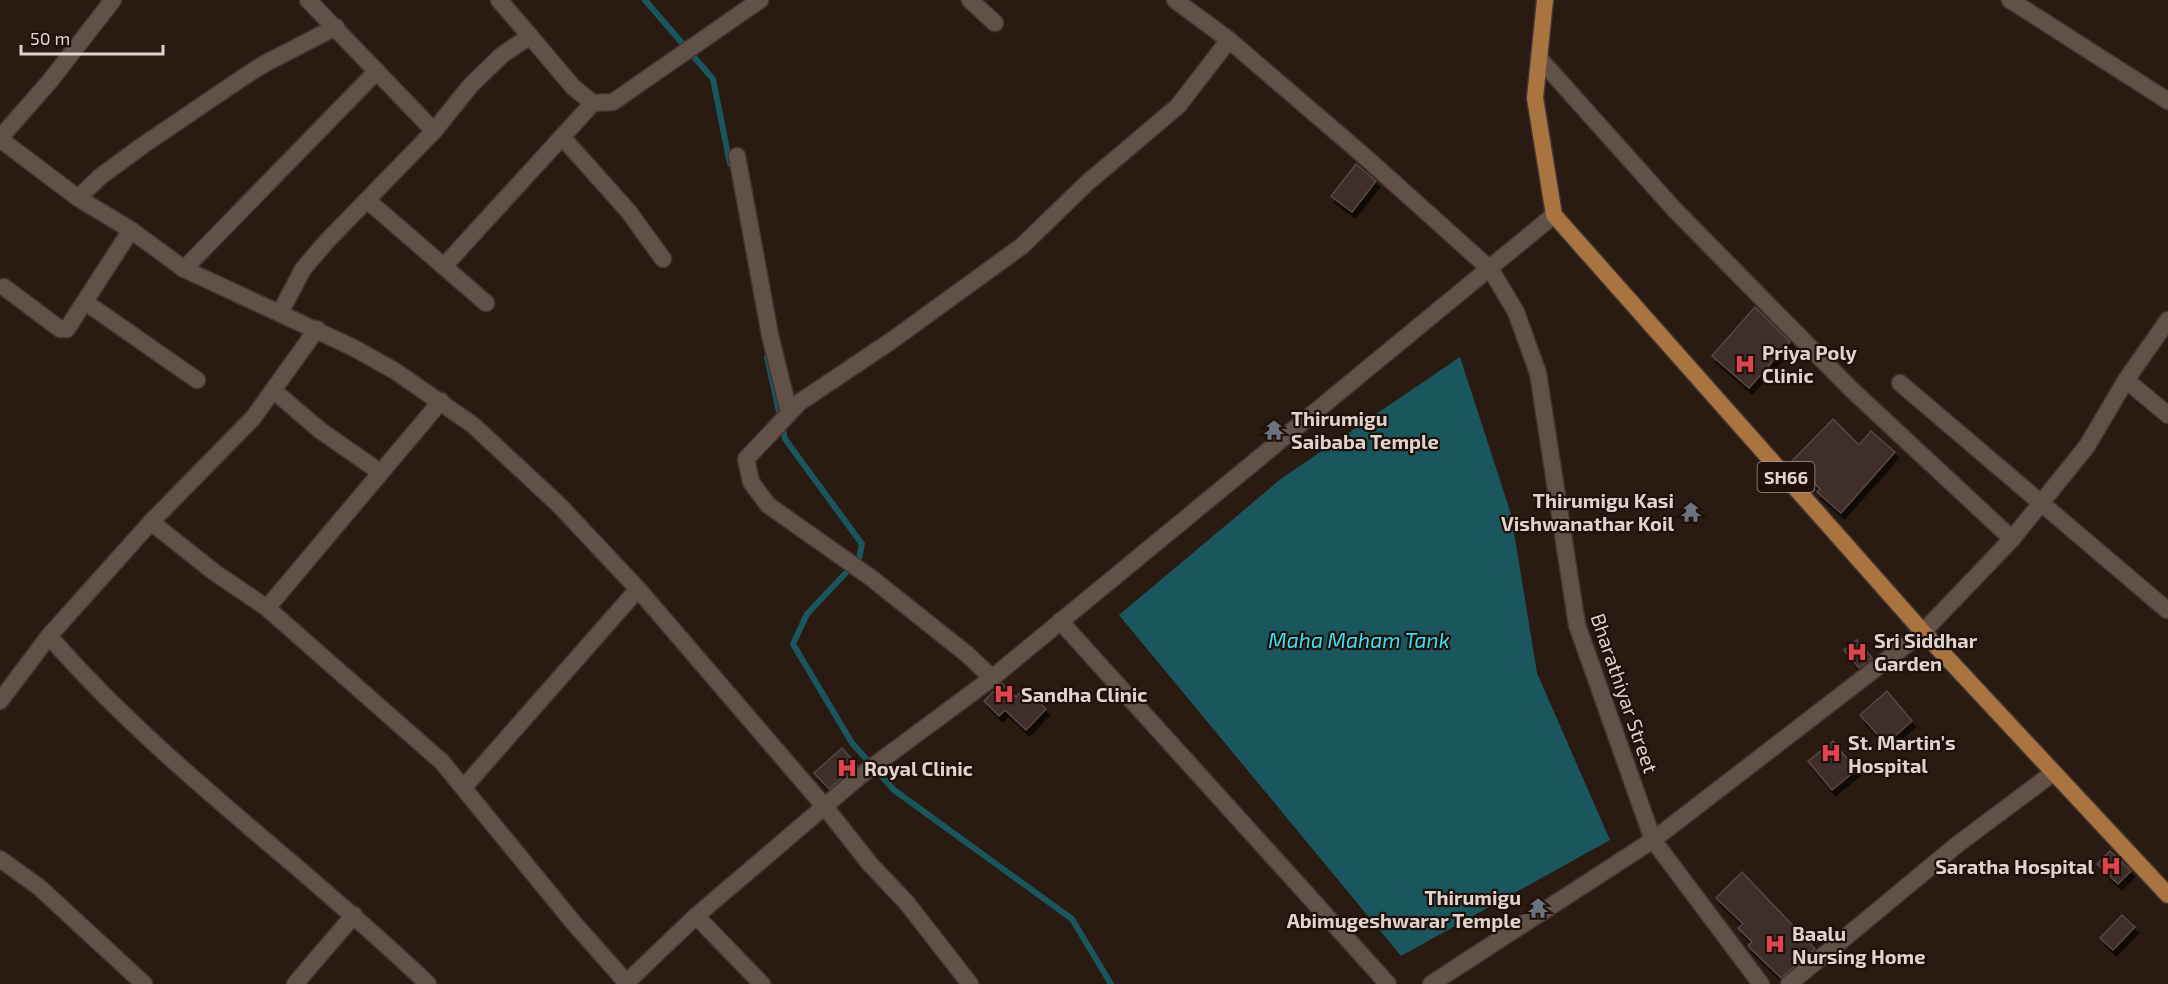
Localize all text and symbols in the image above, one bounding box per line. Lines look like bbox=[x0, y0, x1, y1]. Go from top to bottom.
scale bar bbox=[21, 18, 164, 56]
text: 50 m bbox=[30, 27, 70, 49]
place label: Priya Poly Clinic bbox=[1762, 340, 1857, 387]
hospital icon: Priya Poly Clinic bbox=[1733, 352, 1757, 376]
place label: Thirumigu Saibaba Temple bbox=[1291, 406, 1439, 453]
temple icon: Thirumigu Saibaba Temple bbox=[1262, 418, 1286, 442]
road number: SH66 bbox=[1758, 462, 1814, 492]
place label: Thirumigu Kasi Vishwanathar Koil bbox=[1501, 488, 1674, 535]
temple icon: Thirumigu Kasi Vishwanathar Koil bbox=[1679, 500, 1703, 524]
street label: Bharathiyar Street bbox=[1586, 610, 1664, 776]
water label: Maha Maham Tank bbox=[1268, 627, 1450, 652]
place label: Sri Siddhar Garden bbox=[1874, 628, 1978, 675]
hospital icon: Sri Siddhar Garden bbox=[1845, 640, 1869, 664]
hospital icon: Sandha Clinic bbox=[992, 682, 1016, 706]
place label: Sandha Clinic bbox=[1021, 682, 1147, 706]
place label: St. Martin's Hospital bbox=[1848, 730, 1956, 777]
hospital icon: St. Martin's Hospital bbox=[1819, 741, 1843, 765]
hospital icon: Royal Clinic bbox=[835, 756, 859, 780]
place label: Royal Clinic bbox=[864, 756, 973, 781]
place label: Saratha Hospital bbox=[1935, 854, 2094, 878]
hospital icon: Saratha Hospital bbox=[2099, 854, 2123, 878]
place label: Thirumigu Abimugeshwarar Temple bbox=[1287, 885, 1521, 932]
temple icon: Thirumigu Abimugeshwarar Temple bbox=[1526, 896, 1550, 920]
place label: Baalu Nursing Home bbox=[1792, 921, 1925, 968]
hospital icon: Baalu Nursing Home bbox=[1763, 932, 1787, 956]

